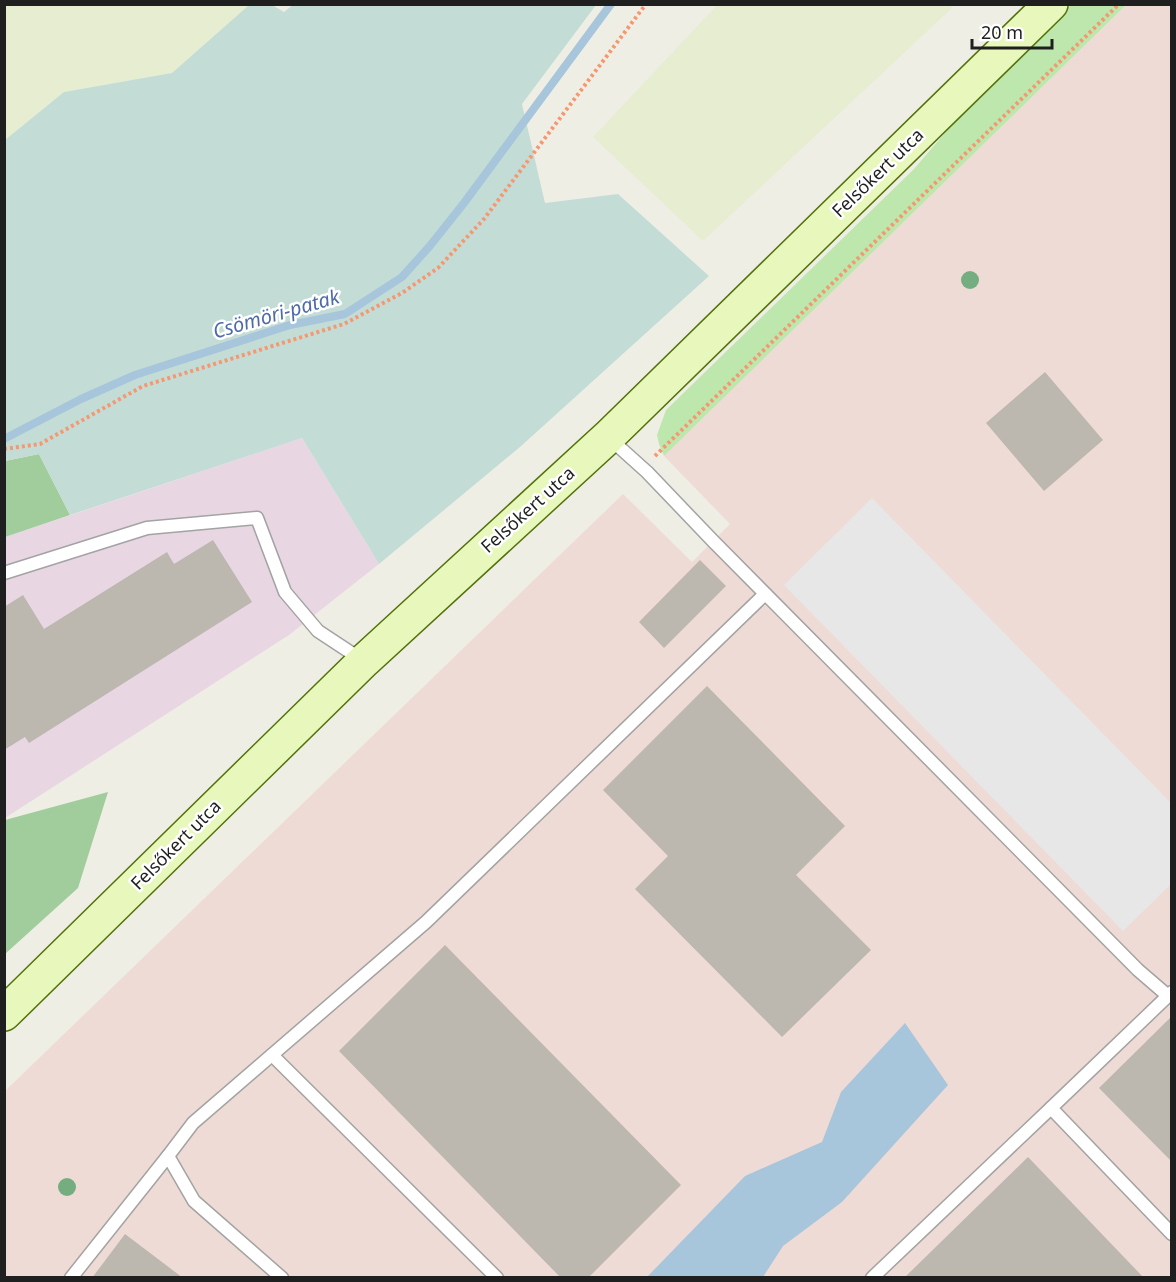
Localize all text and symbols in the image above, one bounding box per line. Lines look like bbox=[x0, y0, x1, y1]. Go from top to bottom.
scale bar bbox=[972, 12, 1052, 50]
text: 20 m bbox=[981, 20, 1023, 44]
street label: Felsőkert utca bbox=[826, 123, 928, 222]
water label: Csömöri-patak bbox=[209, 282, 343, 344]
street label: Felsőkert utca bbox=[475, 461, 579, 558]
street label: Felsőkert utca bbox=[125, 794, 226, 895]

